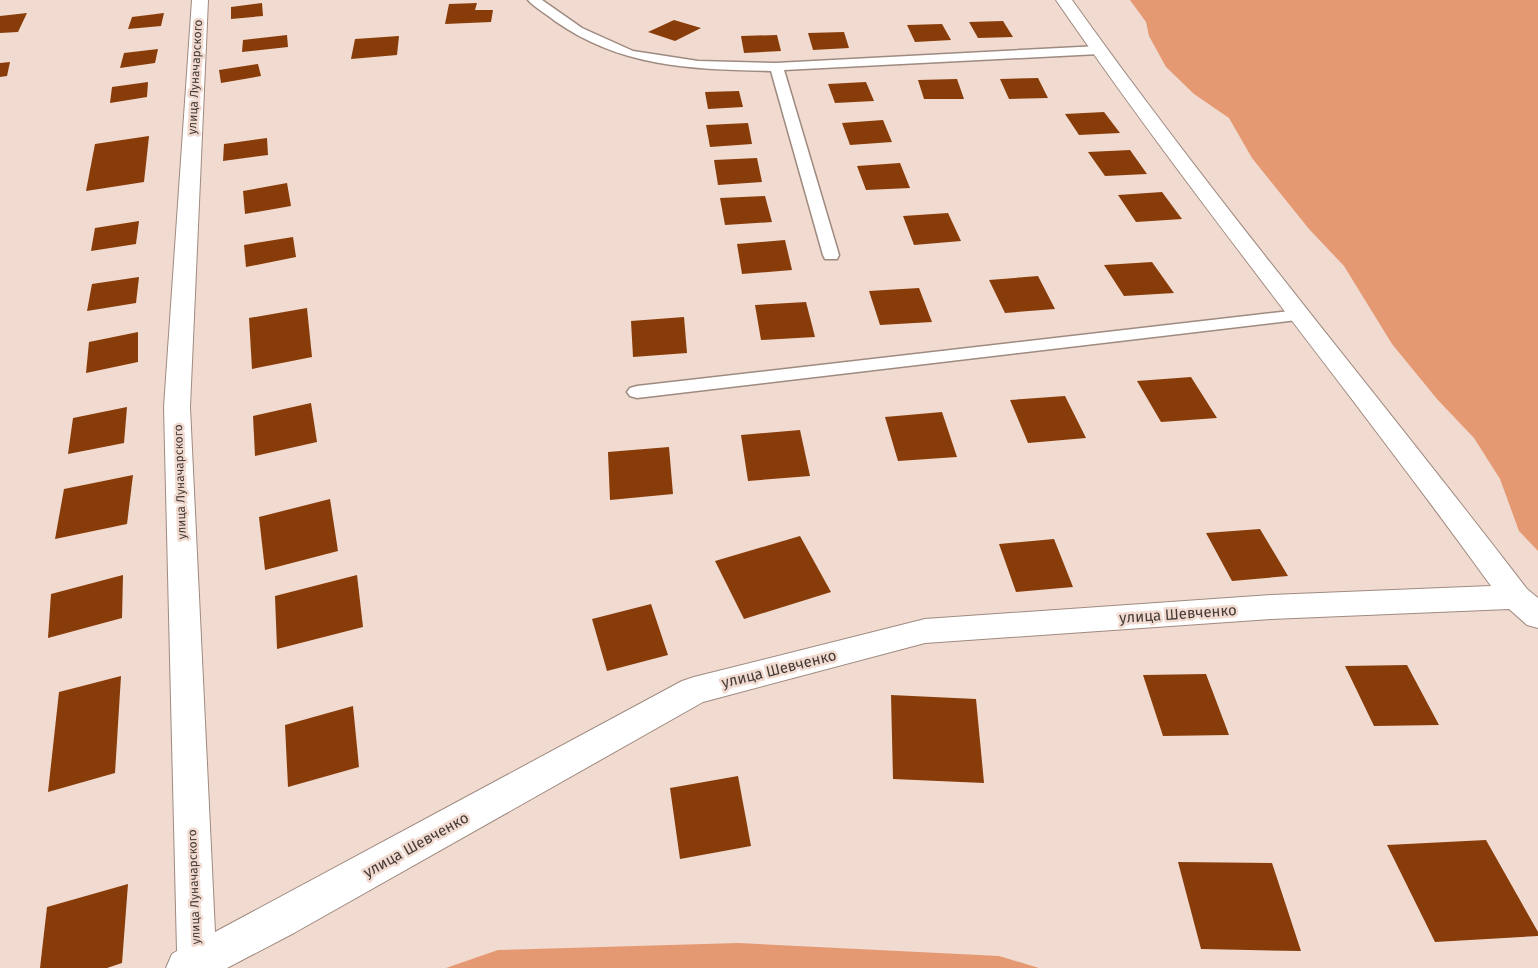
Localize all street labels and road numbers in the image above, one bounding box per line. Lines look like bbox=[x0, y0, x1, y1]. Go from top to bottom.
street label: улица Луначарского bbox=[185, 19, 205, 135]
street label: улица Луначарского bbox=[171, 424, 189, 540]
street label: улица Шевченко bbox=[1119, 601, 1237, 627]
street label: улица Шевченко bbox=[720, 646, 838, 692]
street label: улица Шевченко bbox=[360, 809, 472, 881]
street label: улица Луначарского bbox=[185, 829, 203, 945]

